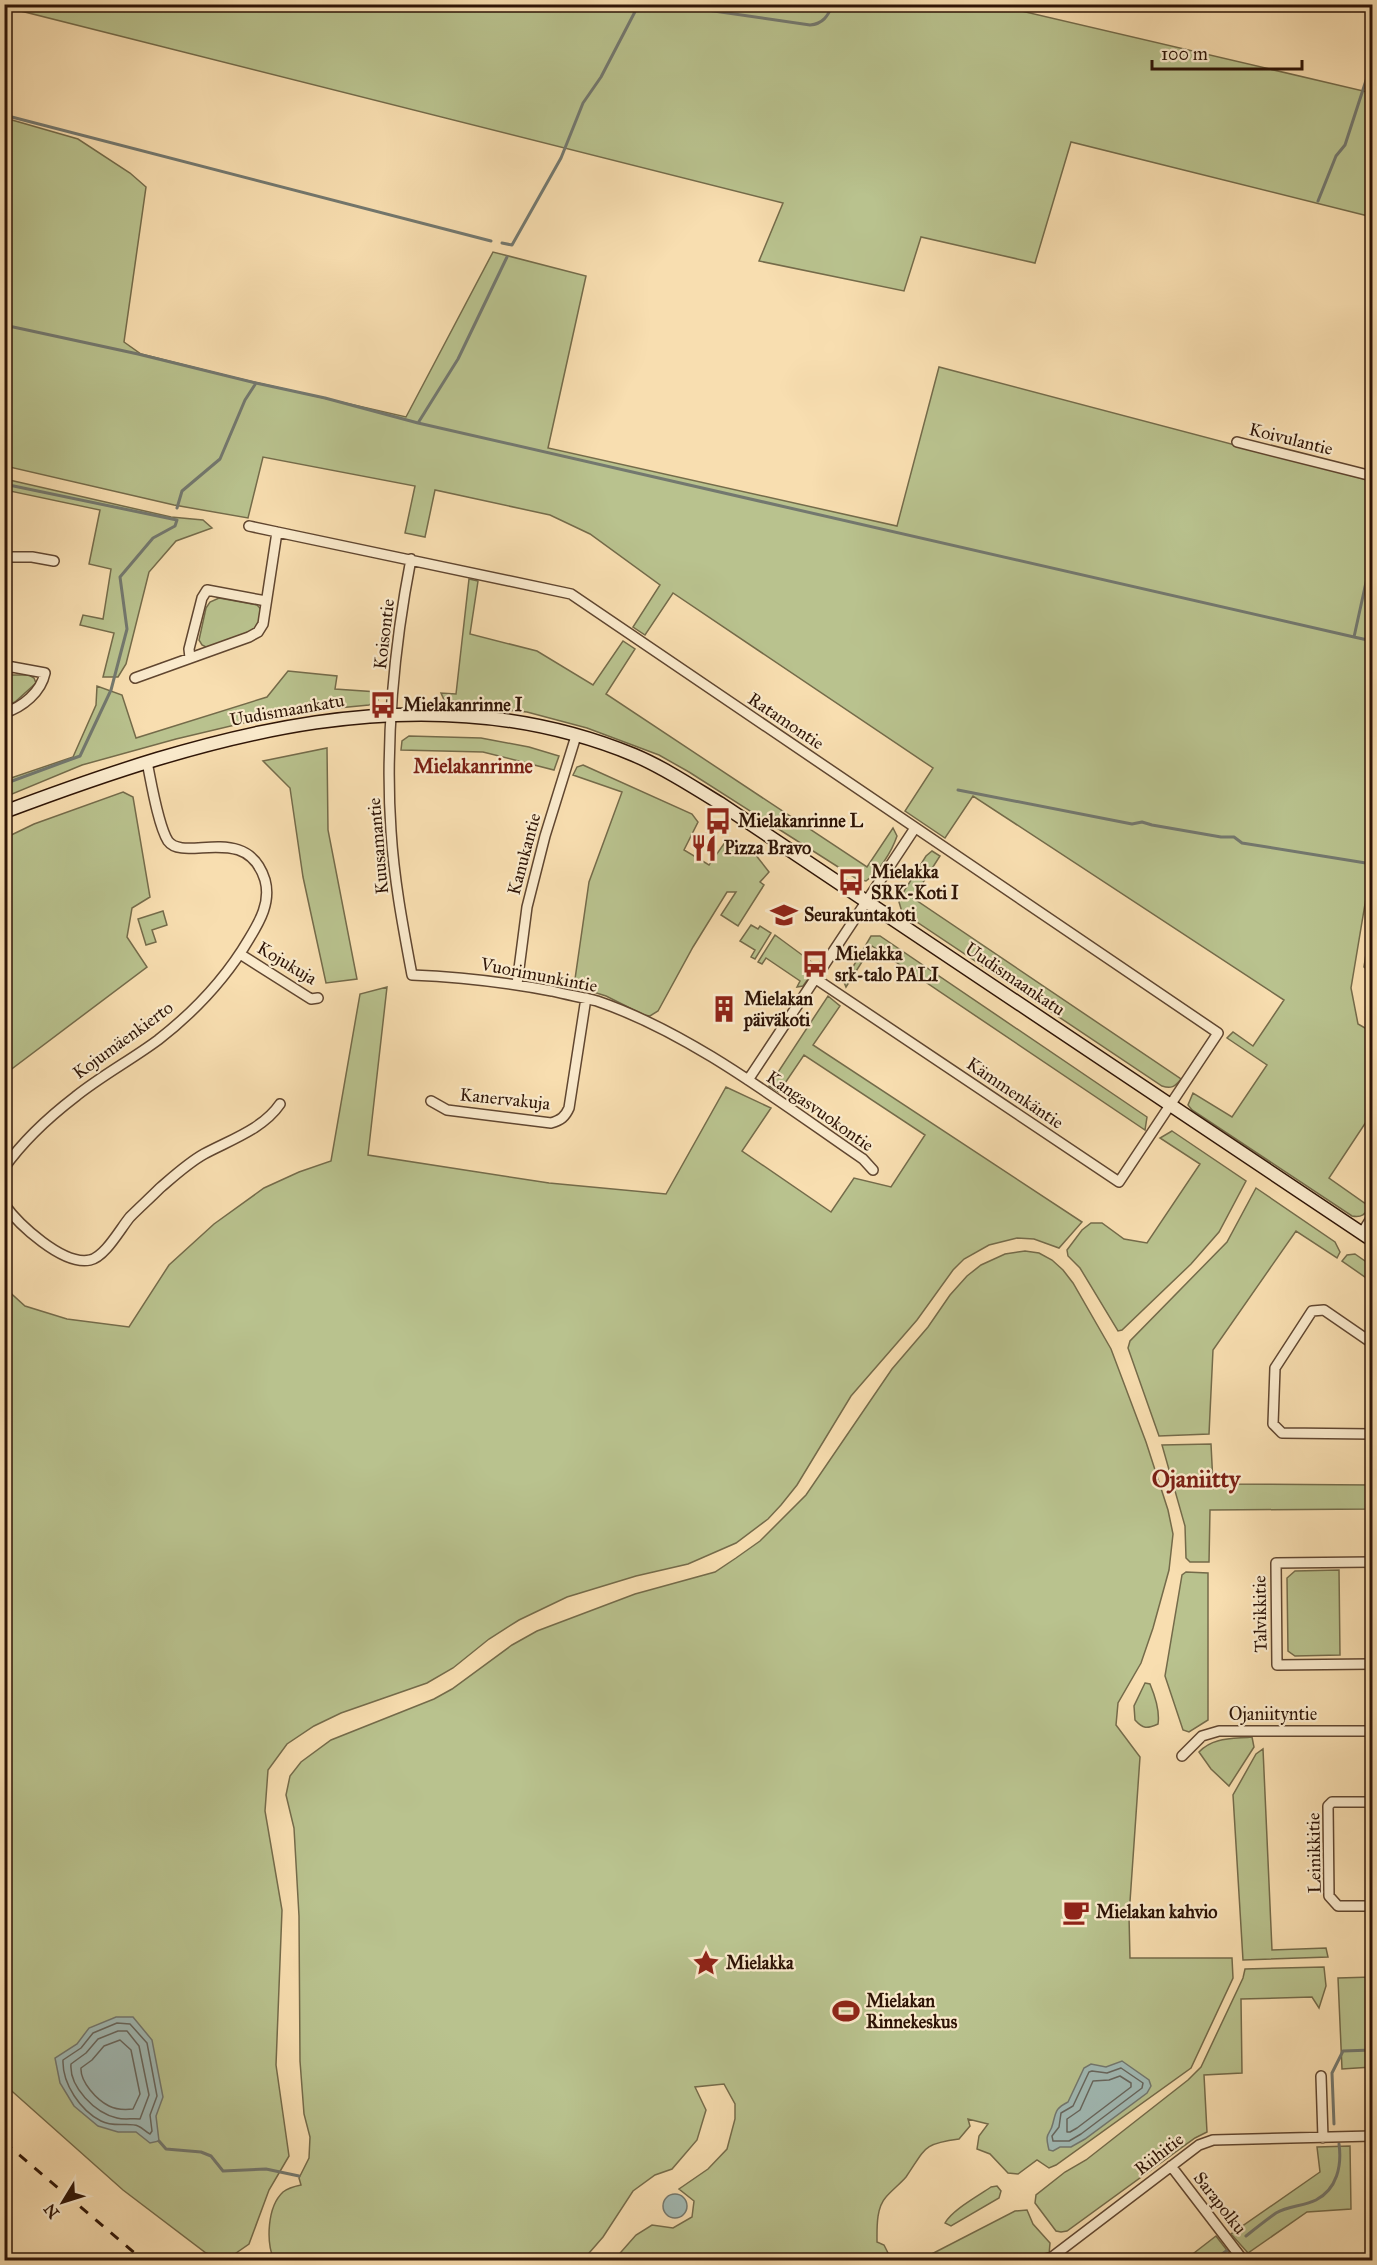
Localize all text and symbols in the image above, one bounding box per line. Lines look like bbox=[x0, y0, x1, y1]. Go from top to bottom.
scale bar bbox=[1152, 33, 1302, 71]
text: 100 m bbox=[1161, 43, 1208, 65]
street label: Koivulantie bbox=[1247, 418, 1335, 460]
street label: Koisontie bbox=[369, 597, 399, 671]
street label: Ratamontie bbox=[744, 688, 828, 754]
street label: Uudismaankatu bbox=[228, 689, 346, 731]
bus stop icon: Mielakanrinne I bbox=[368, 690, 398, 720]
place label: Mielakanrinne I bbox=[403, 694, 523, 716]
district label: Mielakanrinne bbox=[413, 754, 534, 778]
street label: Kuusamantie bbox=[363, 797, 393, 895]
bus stop icon: Mielakanrinne L bbox=[703, 806, 733, 836]
place label: Mielakanrinne L bbox=[738, 810, 864, 832]
street label: Kanukantie bbox=[503, 811, 545, 897]
restaurant icon: Pizza Bravo bbox=[689, 833, 719, 863]
place label: Pizza Bravo bbox=[724, 837, 811, 859]
place label: Mielakka SRK-Koti I bbox=[871, 861, 959, 904]
bus stop icon: Mielakka SRK-Koti I bbox=[836, 867, 866, 897]
school or university icon: Seurakuntakoti bbox=[769, 900, 799, 930]
place label: Seurakuntakoti bbox=[804, 904, 917, 926]
street label: Kojukuja bbox=[253, 937, 321, 990]
street label: Uudismaankatu bbox=[961, 937, 1070, 1021]
place label: Mielakka srk-talo PALI bbox=[835, 943, 939, 986]
bus stop icon: Mielakka srk-talo PALI bbox=[800, 949, 830, 979]
street label: Vuorimunkintie bbox=[478, 953, 599, 997]
place label: Mielakan päiväkoti bbox=[743, 988, 813, 1032]
building icon: Mielakan päiväkoti bbox=[709, 994, 739, 1024]
street label: Kojumäenkierto bbox=[69, 996, 177, 1084]
street label: Kämmenkäntie bbox=[962, 1053, 1068, 1133]
street label: Kangasvuokontie bbox=[762, 1066, 878, 1157]
street label: Kanervakuja bbox=[459, 1083, 552, 1115]
district label: Ojaniitty bbox=[1152, 1464, 1242, 1494]
street label: Talvikkitie bbox=[1248, 1575, 1272, 1653]
street label: Ojaniityntie bbox=[1229, 1703, 1317, 1725]
street label: Leinikkitie bbox=[1302, 1812, 1326, 1894]
cafe icon: Mielakan kahvio bbox=[1061, 1897, 1091, 1927]
place label: Mielakan kahvio bbox=[1096, 1901, 1217, 1923]
place icon: Mielakka bbox=[691, 1948, 721, 1978]
place label: Mielakka bbox=[726, 1952, 794, 1974]
place label: Mielakan Rinnekeskus bbox=[866, 1990, 958, 2033]
sports icon: Mielakan Rinnekeskus bbox=[831, 1996, 861, 2026]
street label: Riihitie bbox=[1130, 2128, 1188, 2180]
street label: Sarapolku bbox=[1189, 2167, 1251, 2239]
north arrow bbox=[33, 2172, 93, 2232]
text: N bbox=[40, 2199, 63, 2222]

